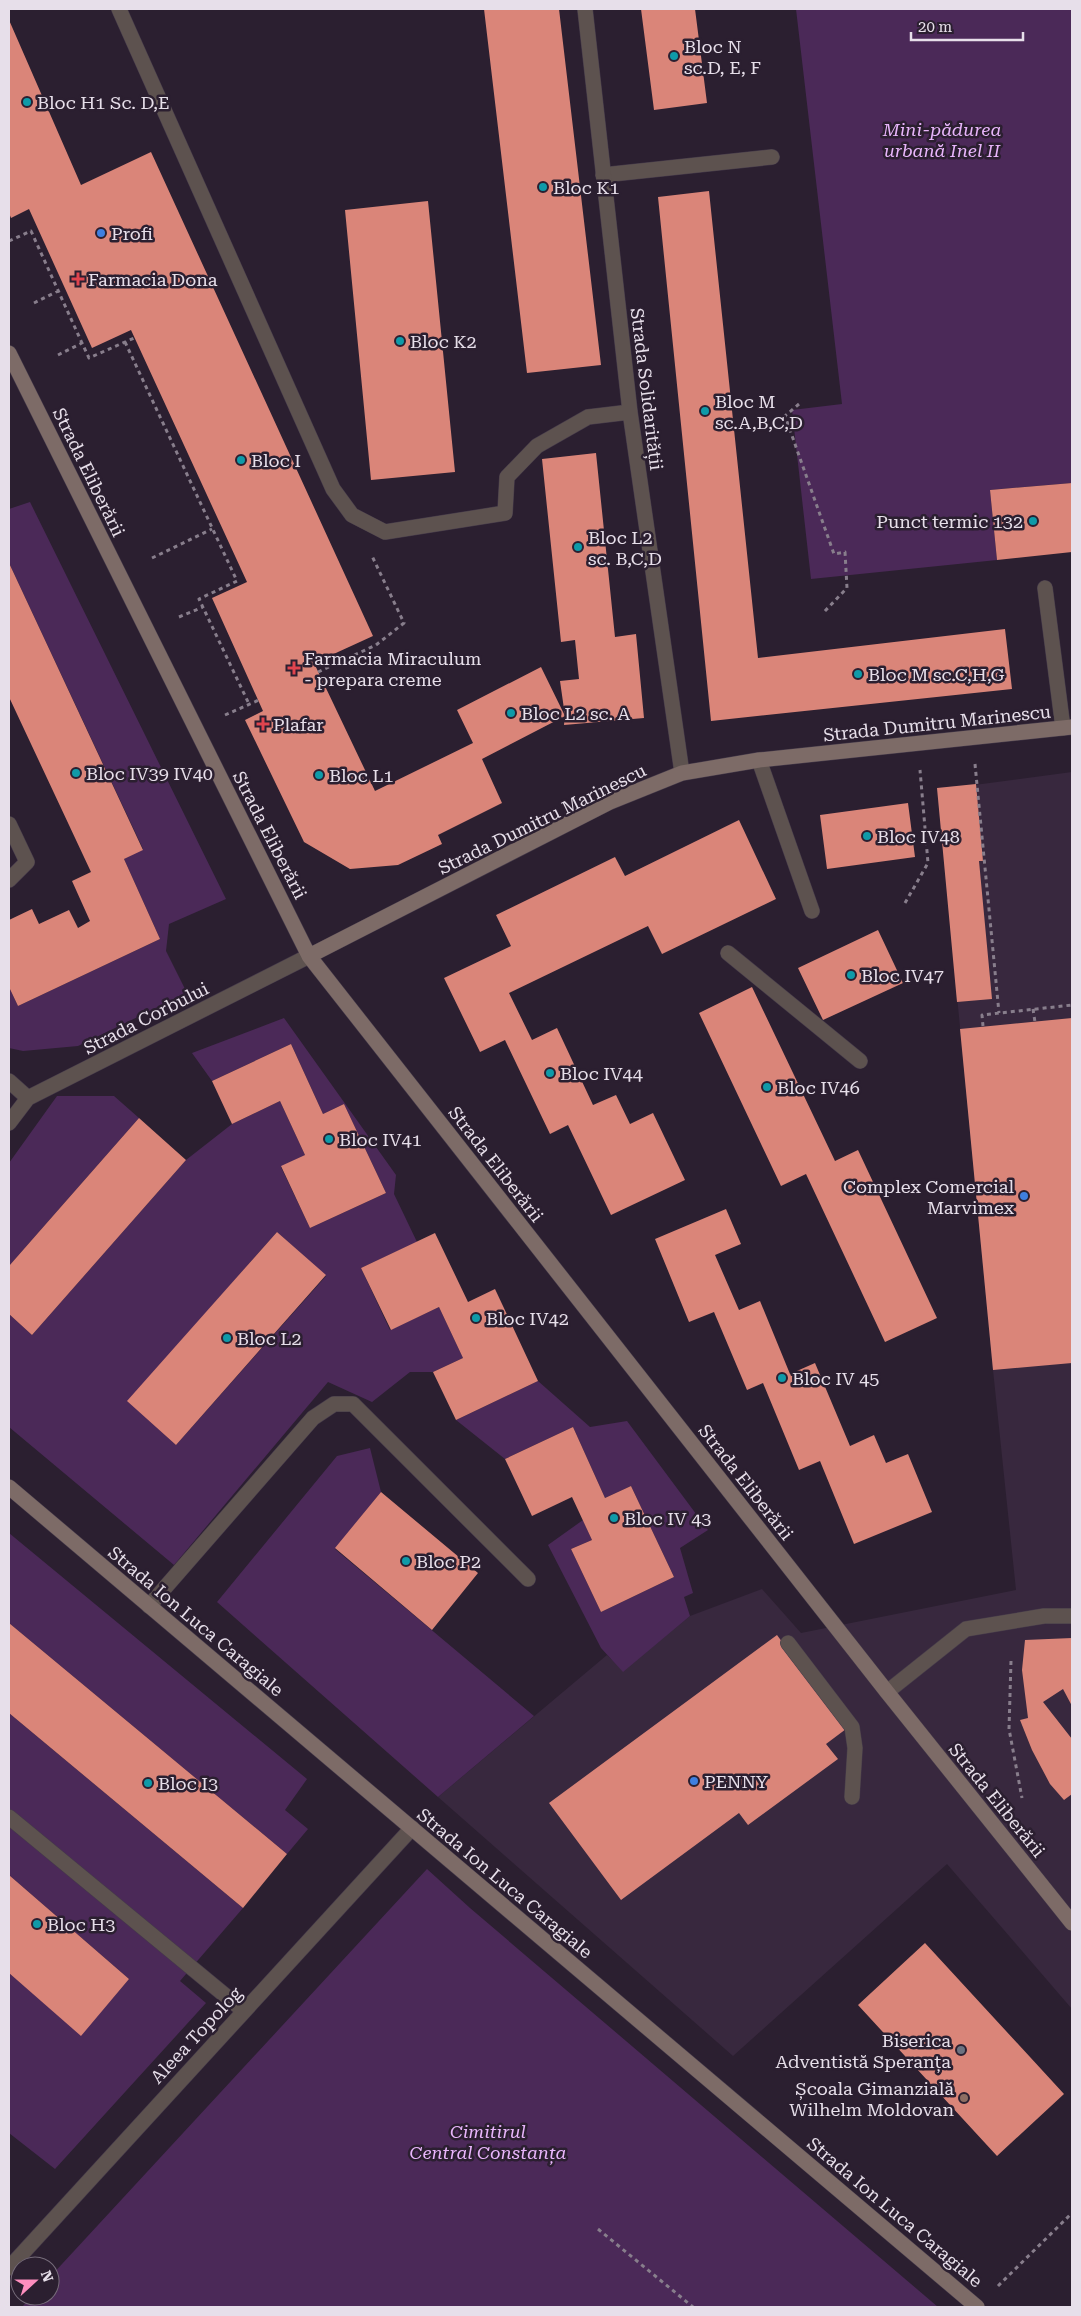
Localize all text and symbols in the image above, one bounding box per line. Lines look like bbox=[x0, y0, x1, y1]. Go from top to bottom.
scale bar bbox=[911, 10, 1024, 42]
text: 20 m bbox=[918, 18, 953, 36]
place label: Bloc N sc.D, E, F bbox=[684, 36, 761, 78]
marker: Bloc N sc.D, E, F bbox=[668, 50, 680, 62]
place label: Bloc H1 Sc. D,E bbox=[37, 92, 170, 113]
marker: Bloc H1 Sc. D,E bbox=[21, 96, 33, 108]
park label: Mini-pădurea urbană Inel II bbox=[882, 119, 1002, 161]
place label: Bloc K1 bbox=[553, 177, 619, 198]
marker: Bloc K1 bbox=[537, 181, 549, 193]
place label: Profi bbox=[111, 223, 153, 244]
marker: Profi bbox=[95, 227, 107, 239]
place label: Farmacia Dona bbox=[88, 269, 218, 290]
marker: Farmacia Dona bbox=[72, 273, 84, 285]
street label: Strada Solidarității bbox=[626, 307, 667, 472]
place label: Bloc K2 bbox=[410, 331, 476, 352]
marker: Bloc K2 bbox=[394, 335, 406, 347]
place label: Bloc M sc.A,B,C,D bbox=[715, 391, 803, 433]
street label: Strada Eliberării bbox=[49, 404, 129, 540]
marker: Bloc M sc.A,B,C,D bbox=[699, 405, 711, 417]
place label: Bloc I bbox=[251, 450, 301, 471]
marker: Bloc I bbox=[235, 454, 247, 466]
place label: Punct termic 132 bbox=[876, 511, 1023, 532]
marker: Punct termic 132 bbox=[1027, 515, 1039, 527]
place label: Bloc L2 sc. B,C,D bbox=[588, 527, 662, 569]
marker: Bloc L2 sc. B,C,D bbox=[572, 541, 584, 553]
place label: Farmacia Miraculum - prepara creme bbox=[304, 648, 481, 690]
marker: Farmacia Miraculum - prepara creme bbox=[288, 662, 300, 674]
place label: Bloc M sc.C,H,G bbox=[868, 664, 1005, 685]
marker: Bloc M sc.C,H,G bbox=[852, 668, 864, 680]
street label: Strada Dumitru Marinescu bbox=[822, 701, 1052, 745]
place label: Bloc L2 sc. A bbox=[521, 703, 631, 724]
marker: Bloc L2 sc. A bbox=[505, 707, 517, 719]
place label: Plafar bbox=[273, 714, 324, 735]
marker: Plafar bbox=[257, 718, 269, 730]
street label: Strada Dumitru Marinescu bbox=[435, 759, 649, 879]
place label: Bloc IV39 IV40 bbox=[86, 763, 213, 784]
place label: Bloc L1 bbox=[329, 765, 394, 786]
marker: Bloc IV39 IV40 bbox=[70, 767, 82, 779]
street label: Strada Eliberării bbox=[229, 768, 311, 903]
marker: Bloc L1 bbox=[313, 769, 325, 781]
place label: Bloc IV48 bbox=[877, 826, 960, 847]
marker: Bloc IV48 bbox=[861, 830, 873, 842]
place label: Bloc IV47 bbox=[861, 965, 944, 986]
marker: Bloc IV47 bbox=[845, 969, 857, 981]
street label: Strada Corbului bbox=[80, 977, 212, 1059]
place label: Bloc IV44 bbox=[560, 1063, 643, 1084]
marker: Bloc IV44 bbox=[544, 1067, 556, 1079]
place label: Bloc IV46 bbox=[777, 1077, 860, 1098]
marker: Bloc IV46 bbox=[761, 1081, 773, 1093]
street label: Strada Eliberării bbox=[444, 1102, 548, 1226]
place label: Bloc IV41 bbox=[339, 1129, 422, 1150]
marker: Bloc IV41 bbox=[323, 1133, 335, 1145]
place label: Complex Comercial Marvimex bbox=[843, 1176, 1015, 1218]
marker: Complex Comercial Marvimex bbox=[1018, 1190, 1030, 1202]
place label: Bloc IV42 bbox=[486, 1308, 569, 1329]
marker: Bloc IV42 bbox=[470, 1312, 482, 1324]
place label: Bloc L2 bbox=[237, 1328, 302, 1349]
marker: Bloc L2 bbox=[221, 1332, 233, 1344]
place label: Bloc IV 45 bbox=[792, 1368, 879, 1389]
marker: Bloc IV 45 bbox=[776, 1372, 788, 1384]
street label: Strada Eliberării bbox=[694, 1420, 798, 1544]
place label: Bloc IV 43 bbox=[624, 1508, 711, 1529]
marker: Bloc IV 43 bbox=[608, 1512, 620, 1524]
street label: Strada Ion Luca Caragiale bbox=[104, 1542, 288, 1700]
place label: Bloc P2 bbox=[416, 1551, 481, 1572]
marker: Bloc P2 bbox=[400, 1555, 412, 1567]
street label: Strada Eliberării bbox=[945, 1739, 1050, 1861]
place label: PENNY bbox=[704, 1771, 769, 1792]
place label: Bloc I3 bbox=[158, 1773, 218, 1794]
marker: PENNY bbox=[688, 1775, 700, 1787]
marker: Bloc I3 bbox=[142, 1777, 154, 1789]
street label: Strada Ion Luca Caragiale bbox=[413, 1804, 597, 1962]
place label: Bloc H3 bbox=[47, 1914, 115, 1935]
marker: Bloc H3 bbox=[31, 1918, 43, 1930]
street label: Aleea Topolog bbox=[146, 1982, 246, 2087]
place label: Biserica Adventistă Speranța bbox=[775, 2030, 951, 2073]
marker: Biserica Adventistă Speranța bbox=[955, 2044, 967, 2056]
place label: Școala Gimanzială Wilhelm Moldovan bbox=[789, 2078, 954, 2120]
marker: Școala Gimanzială Wilhelm Moldovan bbox=[958, 2092, 970, 2104]
park label: Cimitirul Central Constanța bbox=[410, 2121, 567, 2165]
street label: Strada Ion Luca Caragiale bbox=[803, 2133, 987, 2291]
north arrow bbox=[10, 2256, 60, 2306]
text: N bbox=[38, 2268, 57, 2284]

